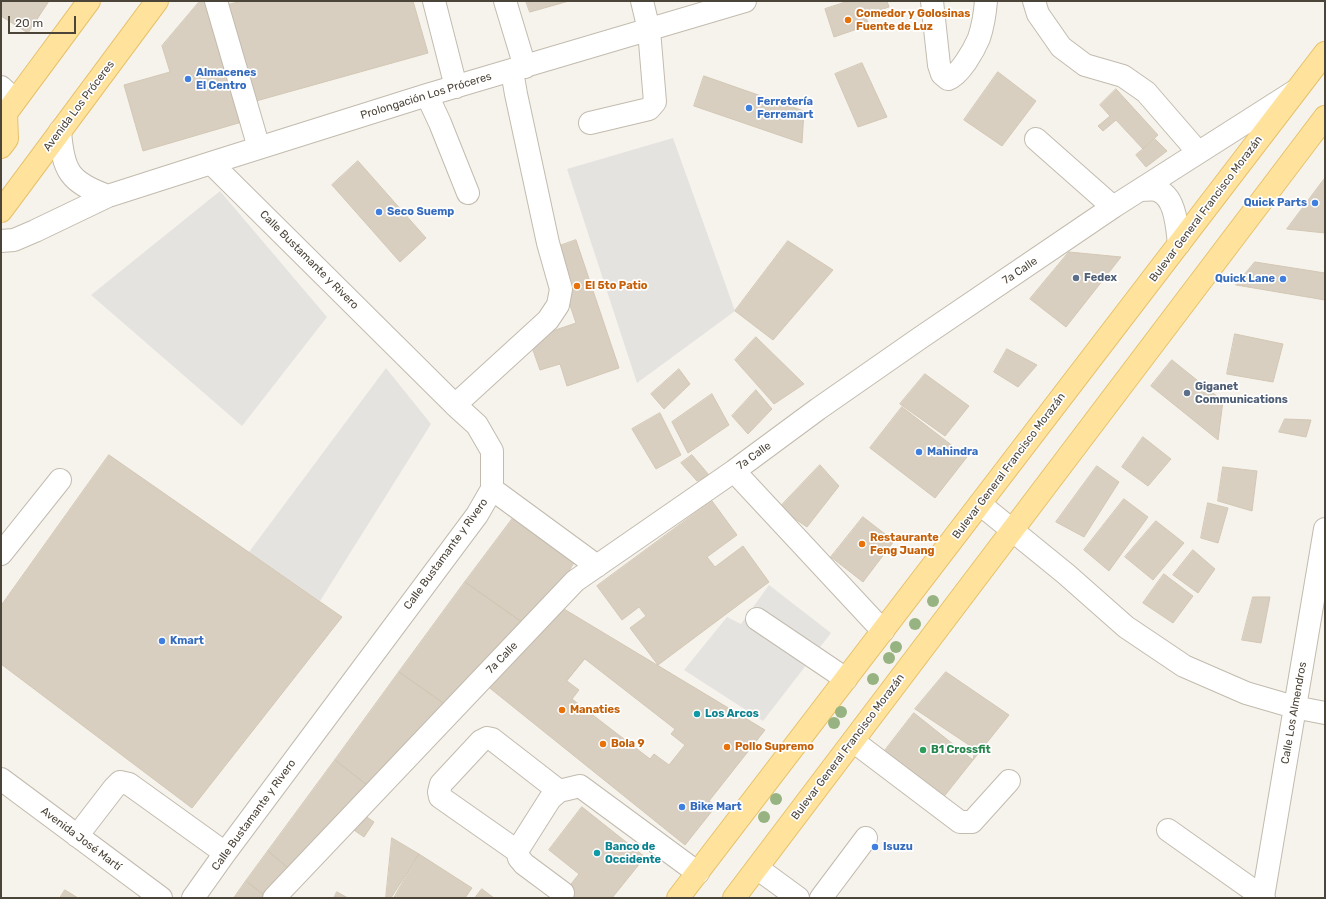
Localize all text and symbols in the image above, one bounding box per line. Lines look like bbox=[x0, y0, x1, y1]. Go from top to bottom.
place label: Comedor y Golosinas Fuente de Luz bbox=[856, 7, 970, 33]
scale bar bbox=[10, 8, 78, 34]
marker: Comedor y Golosinas Fuente de Luz bbox=[843, 15, 853, 25]
text: 20 m bbox=[15, 16, 43, 30]
street label: Avenida Los Próceres bbox=[41, 58, 117, 154]
place label: Almacenes El Centro bbox=[196, 66, 256, 92]
street label: Prolongación Los Próceres bbox=[359, 70, 493, 122]
marker: Almacenes El Centro bbox=[183, 74, 193, 84]
place label: Ferretería Ferremart bbox=[757, 95, 813, 121]
marker: Ferretería Ferremart bbox=[744, 103, 754, 113]
street label: Bulevar General Francisco Morazán bbox=[1147, 133, 1265, 285]
place label: Quick Parts bbox=[1244, 196, 1307, 210]
marker: Quick Parts bbox=[1310, 198, 1320, 208]
place label: Seco Suemp bbox=[387, 205, 454, 219]
marker: Seco Suemp bbox=[374, 207, 384, 217]
street label: Calle Bustamante y Rivero bbox=[257, 208, 361, 312]
street label: 7a Calle bbox=[1000, 255, 1040, 287]
place label: Fedex bbox=[1084, 271, 1117, 285]
place label: Quick Lane bbox=[1215, 272, 1275, 286]
marker: Fedex bbox=[1071, 273, 1081, 283]
marker: Quick Lane bbox=[1278, 274, 1288, 284]
place label: El 5to Patio bbox=[585, 279, 648, 293]
marker: El 5to Patio bbox=[572, 281, 582, 291]
place label: Giganet Communications bbox=[1195, 380, 1288, 406]
marker: Giganet Communications bbox=[1182, 388, 1192, 398]
street label: Bulevar General Francisco Morazán bbox=[950, 390, 1068, 542]
street label: 7a Calle bbox=[734, 439, 774, 473]
place label: Mahindra bbox=[927, 445, 978, 459]
marker: Mahindra bbox=[914, 447, 924, 457]
street label: Calle Bustamante y Rivero bbox=[401, 496, 491, 612]
place label: Restaurante Feng Juang bbox=[870, 531, 939, 557]
marker: Restaurante Feng Juang bbox=[857, 539, 867, 549]
place label: Kmart bbox=[170, 634, 204, 648]
marker: Kmart bbox=[157, 636, 167, 646]
street label: 7a Calle bbox=[484, 639, 520, 677]
street label: Calle Los Almendros bbox=[1279, 661, 1309, 765]
street label: Bulevar General Francisco Morazán bbox=[789, 671, 907, 823]
place label: Manaties bbox=[570, 703, 620, 717]
marker: Manaties bbox=[557, 705, 567, 715]
place label: Los Arcos bbox=[705, 707, 759, 721]
marker: Los Arcos bbox=[692, 709, 702, 719]
place label: Bola 9 bbox=[611, 737, 644, 751]
marker: Bola 9 bbox=[598, 739, 608, 749]
place label: Pollo Supremo bbox=[735, 740, 814, 754]
marker: Pollo Supremo bbox=[722, 742, 732, 752]
place label: B1 Crossfit bbox=[931, 743, 991, 757]
marker: B1 Crossfit bbox=[918, 745, 928, 755]
street label: Calle Bustamante y Rivero bbox=[209, 757, 299, 873]
place label: Bike Mart bbox=[690, 800, 742, 814]
marker: Bike Mart bbox=[677, 802, 687, 812]
street label: Avenida José Martí bbox=[38, 804, 124, 874]
place label: Banco de Occidente bbox=[605, 840, 661, 866]
place label: Isuzu bbox=[883, 840, 913, 854]
marker: Isuzu bbox=[870, 842, 880, 852]
marker: Banco de Occidente bbox=[592, 848, 602, 858]

